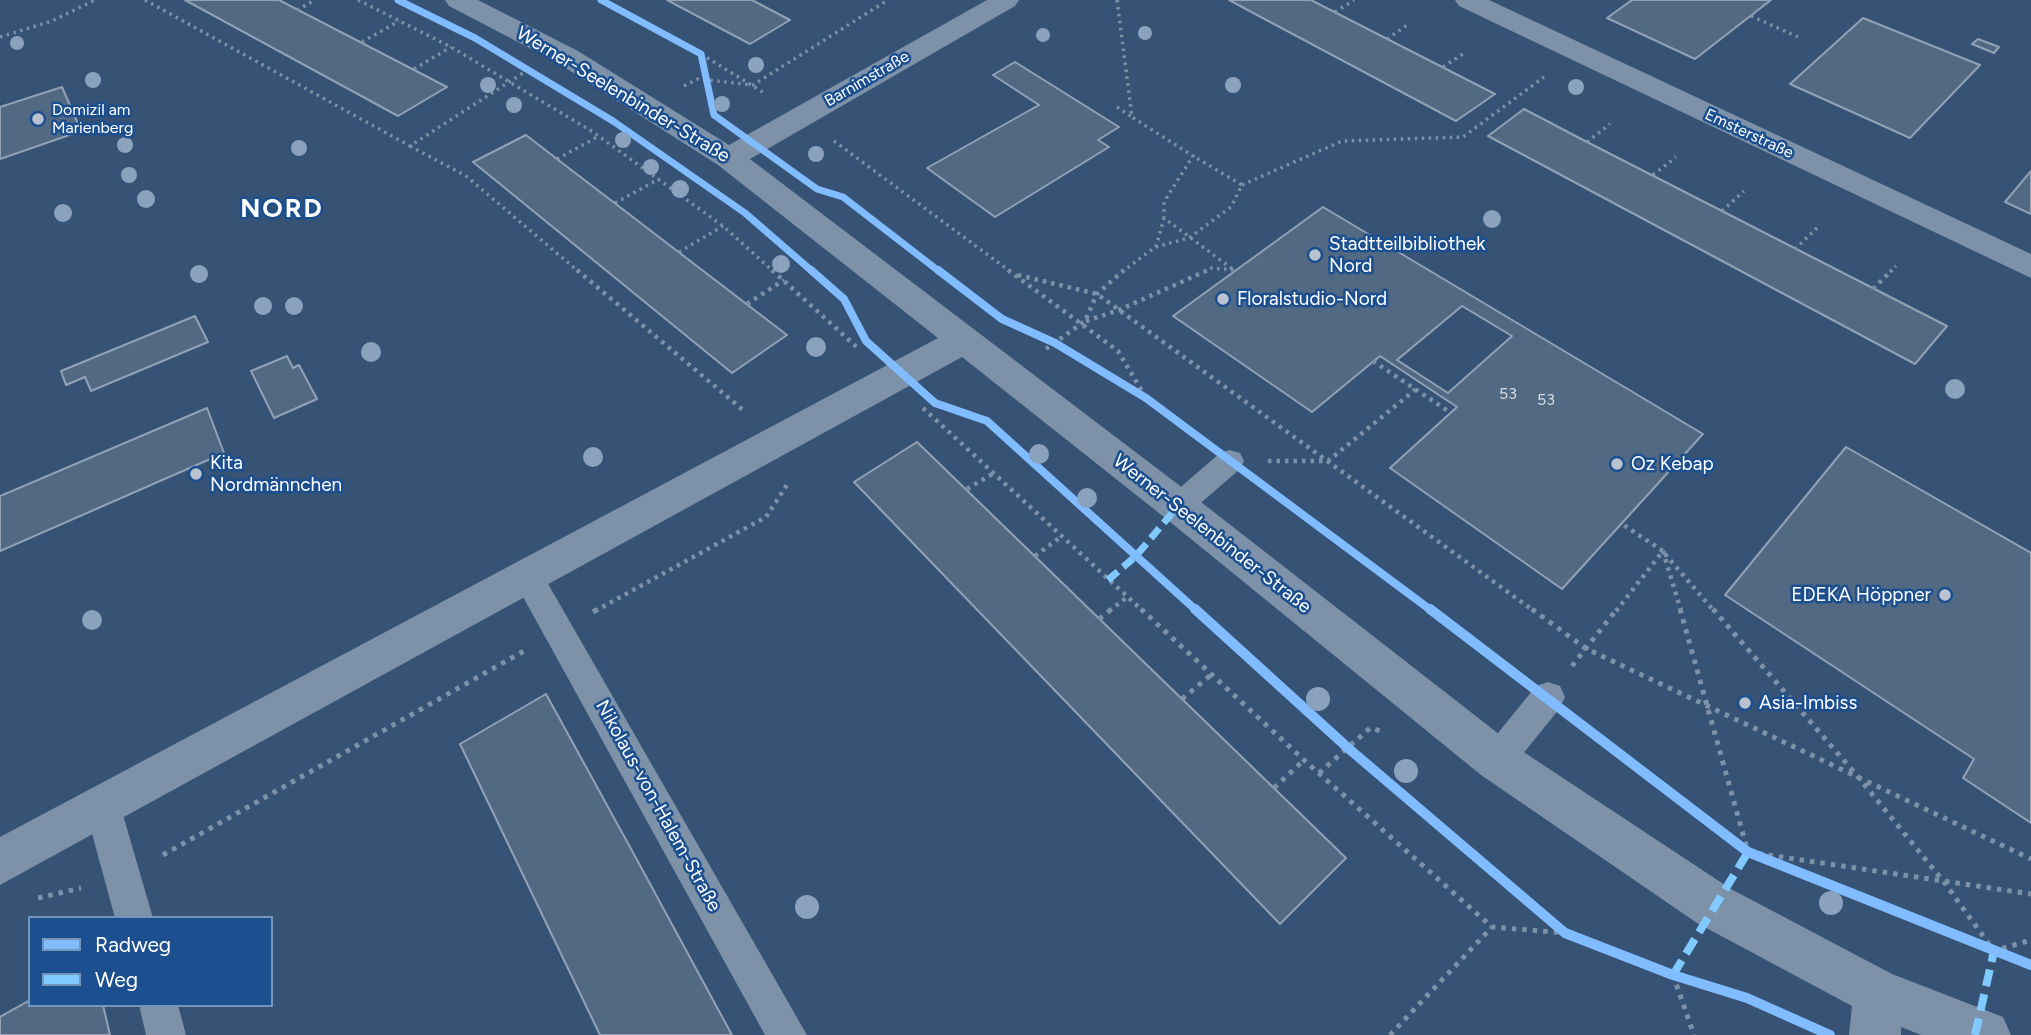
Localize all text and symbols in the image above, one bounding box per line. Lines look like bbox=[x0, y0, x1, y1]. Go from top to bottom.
street label: Werner-Seelenbinder-Straße bbox=[512, 22, 734, 168]
street label: Barnimstraße bbox=[821, 47, 913, 111]
place label: Domizil am Marienberg bbox=[52, 100, 133, 138]
street label: Emsterstraße bbox=[1702, 105, 1796, 163]
marker: Domizil am Marienberg bbox=[30, 111, 46, 127]
district label: NORD bbox=[241, 193, 323, 225]
place label: Stadtteilbibliothek Nord bbox=[1329, 233, 1486, 277]
marker: Stadtteilbibliothek Nord bbox=[1307, 247, 1323, 263]
place label: Floralstudio-Nord bbox=[1237, 288, 1387, 310]
marker: Floralstudio-Nord bbox=[1215, 291, 1231, 307]
house number: 53 bbox=[1499, 384, 1517, 404]
house number: 53 bbox=[1537, 390, 1555, 410]
street label: Werner-Seelenbinder-Straße bbox=[1108, 450, 1316, 618]
place label: Kita Nordmännchen bbox=[210, 452, 342, 496]
place label: Oz Kebap bbox=[1631, 453, 1714, 475]
marker: Oz Kebap bbox=[1609, 456, 1625, 472]
marker: Kita Nordmännchen bbox=[188, 466, 204, 482]
place label: EDEKA Höppner bbox=[1791, 584, 1931, 606]
marker: EDEKA Höppner bbox=[1937, 587, 1953, 603]
place label: Asia-Imbiss bbox=[1759, 692, 1857, 714]
marker: Asia-Imbiss bbox=[1737, 695, 1753, 711]
street label: Nikolaus-von-Halem-Straße bbox=[590, 696, 726, 916]
legend bbox=[28, 916, 273, 1007]
text: Radweg bbox=[95, 932, 171, 957]
text: Weg bbox=[95, 967, 138, 992]

